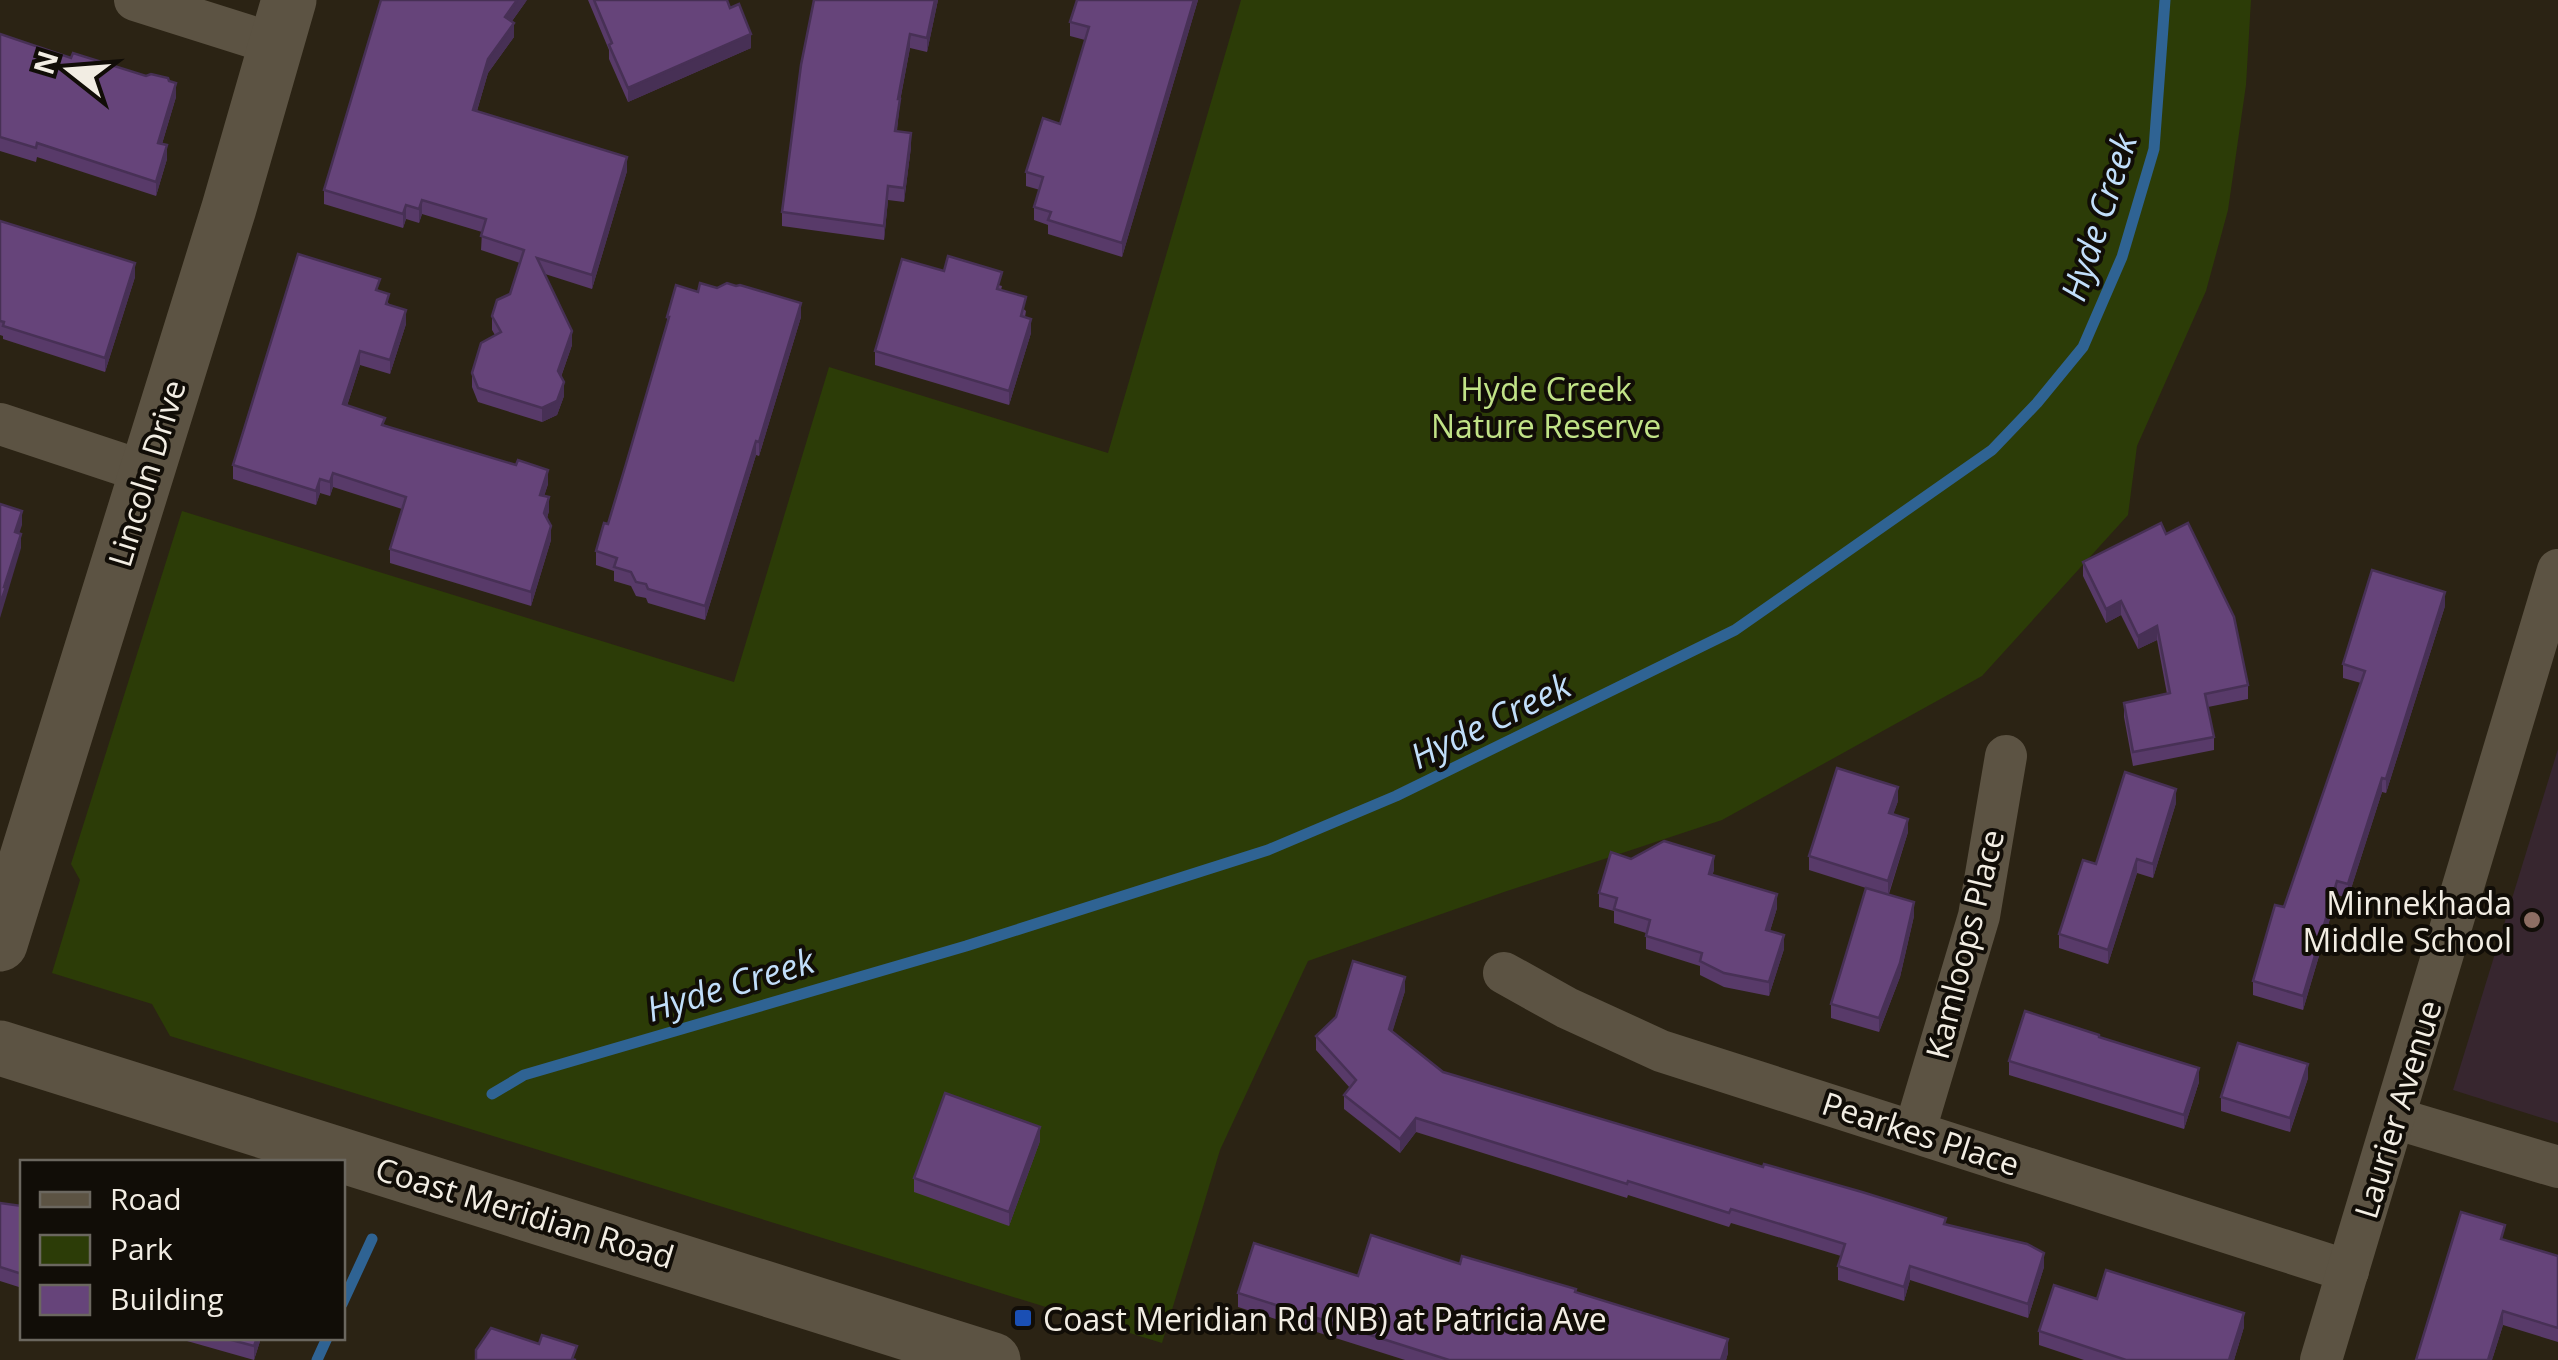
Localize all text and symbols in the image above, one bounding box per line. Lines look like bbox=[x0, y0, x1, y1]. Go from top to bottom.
north arrow bbox=[20, 20, 120, 120]
text: N bbox=[24, 46, 67, 79]
water label: Hyde Creek bbox=[2049, 126, 2148, 307]
park label: Hyde Creek Nature Reserve bbox=[1431, 367, 1661, 447]
street label: Lincoln Drive bbox=[97, 374, 195, 572]
water label: Hyde Creek bbox=[1402, 660, 1580, 779]
street label: Kamloops Place bbox=[1915, 825, 2013, 1063]
place label: Minnekhada Middle School bbox=[2303, 881, 2512, 961]
marker: Minnekhada Middle School bbox=[2521, 909, 2543, 931]
water label: Hyde Creek bbox=[640, 936, 821, 1032]
street label: Laurier Avenue bbox=[2343, 995, 2451, 1223]
street label: Pearkes Place bbox=[1817, 1081, 2025, 1185]
street label: Coast Meridian Road bbox=[371, 1146, 679, 1278]
legend bbox=[20, 1160, 345, 1340]
text: Road bbox=[110, 1178, 182, 1219]
text: Park bbox=[110, 1228, 173, 1269]
text: Building bbox=[110, 1278, 224, 1319]
place label: Coast Meridian Rd (NB) at Patricia Ave bbox=[1043, 1297, 1607, 1340]
marker: Coast Meridian Rd (NB) at Patricia Ave bbox=[1012, 1307, 1034, 1329]

